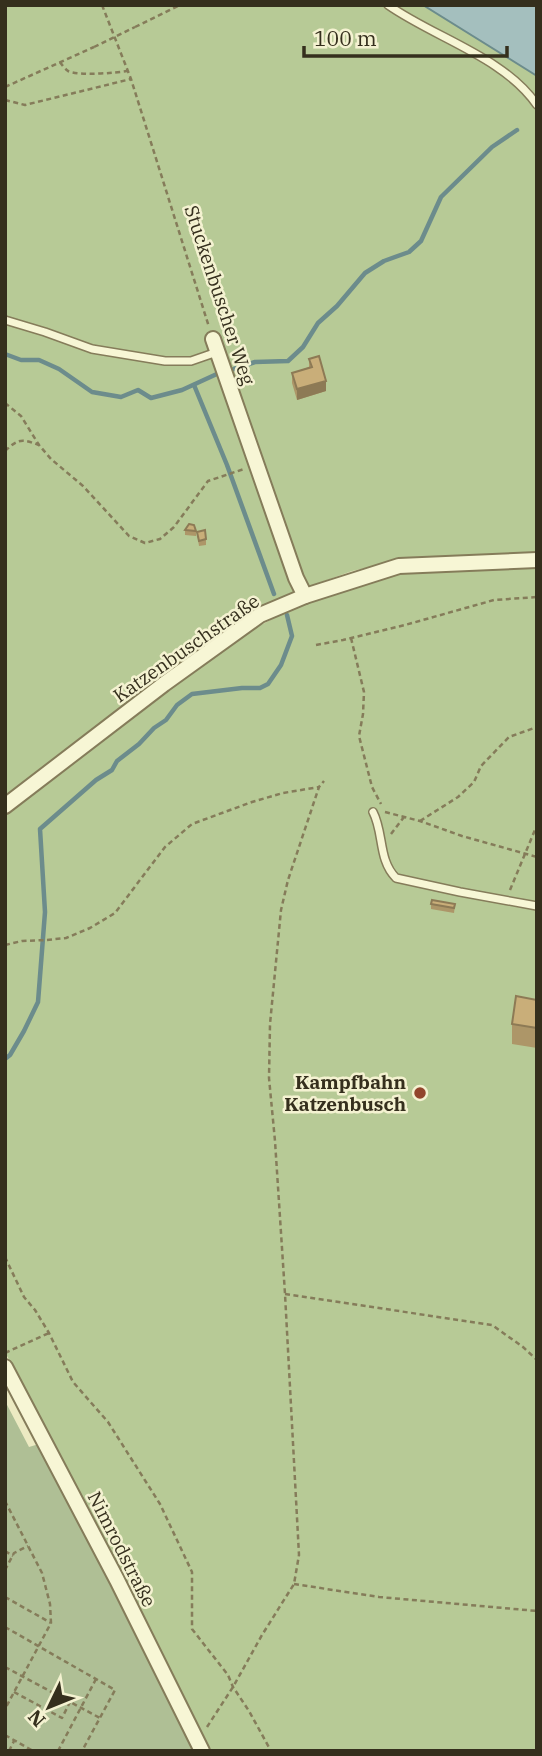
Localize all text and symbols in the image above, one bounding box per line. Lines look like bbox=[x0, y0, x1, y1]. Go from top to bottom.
scale bar bbox=[304, 14, 507, 58]
text: 100 m bbox=[314, 24, 377, 52]
street label: Stuckenbuscher Weg bbox=[180, 202, 261, 389]
street label: Katzenbuschstraße bbox=[108, 589, 264, 707]
place label: Kampfbahn Katzenbusch bbox=[284, 1070, 406, 1116]
marker: Kampfbahn Katzenbusch bbox=[412, 1085, 428, 1101]
street label: Nimrodstraße bbox=[83, 1487, 161, 1611]
north arrow bbox=[14, 1672, 84, 1742]
text: N bbox=[23, 1705, 50, 1732]

